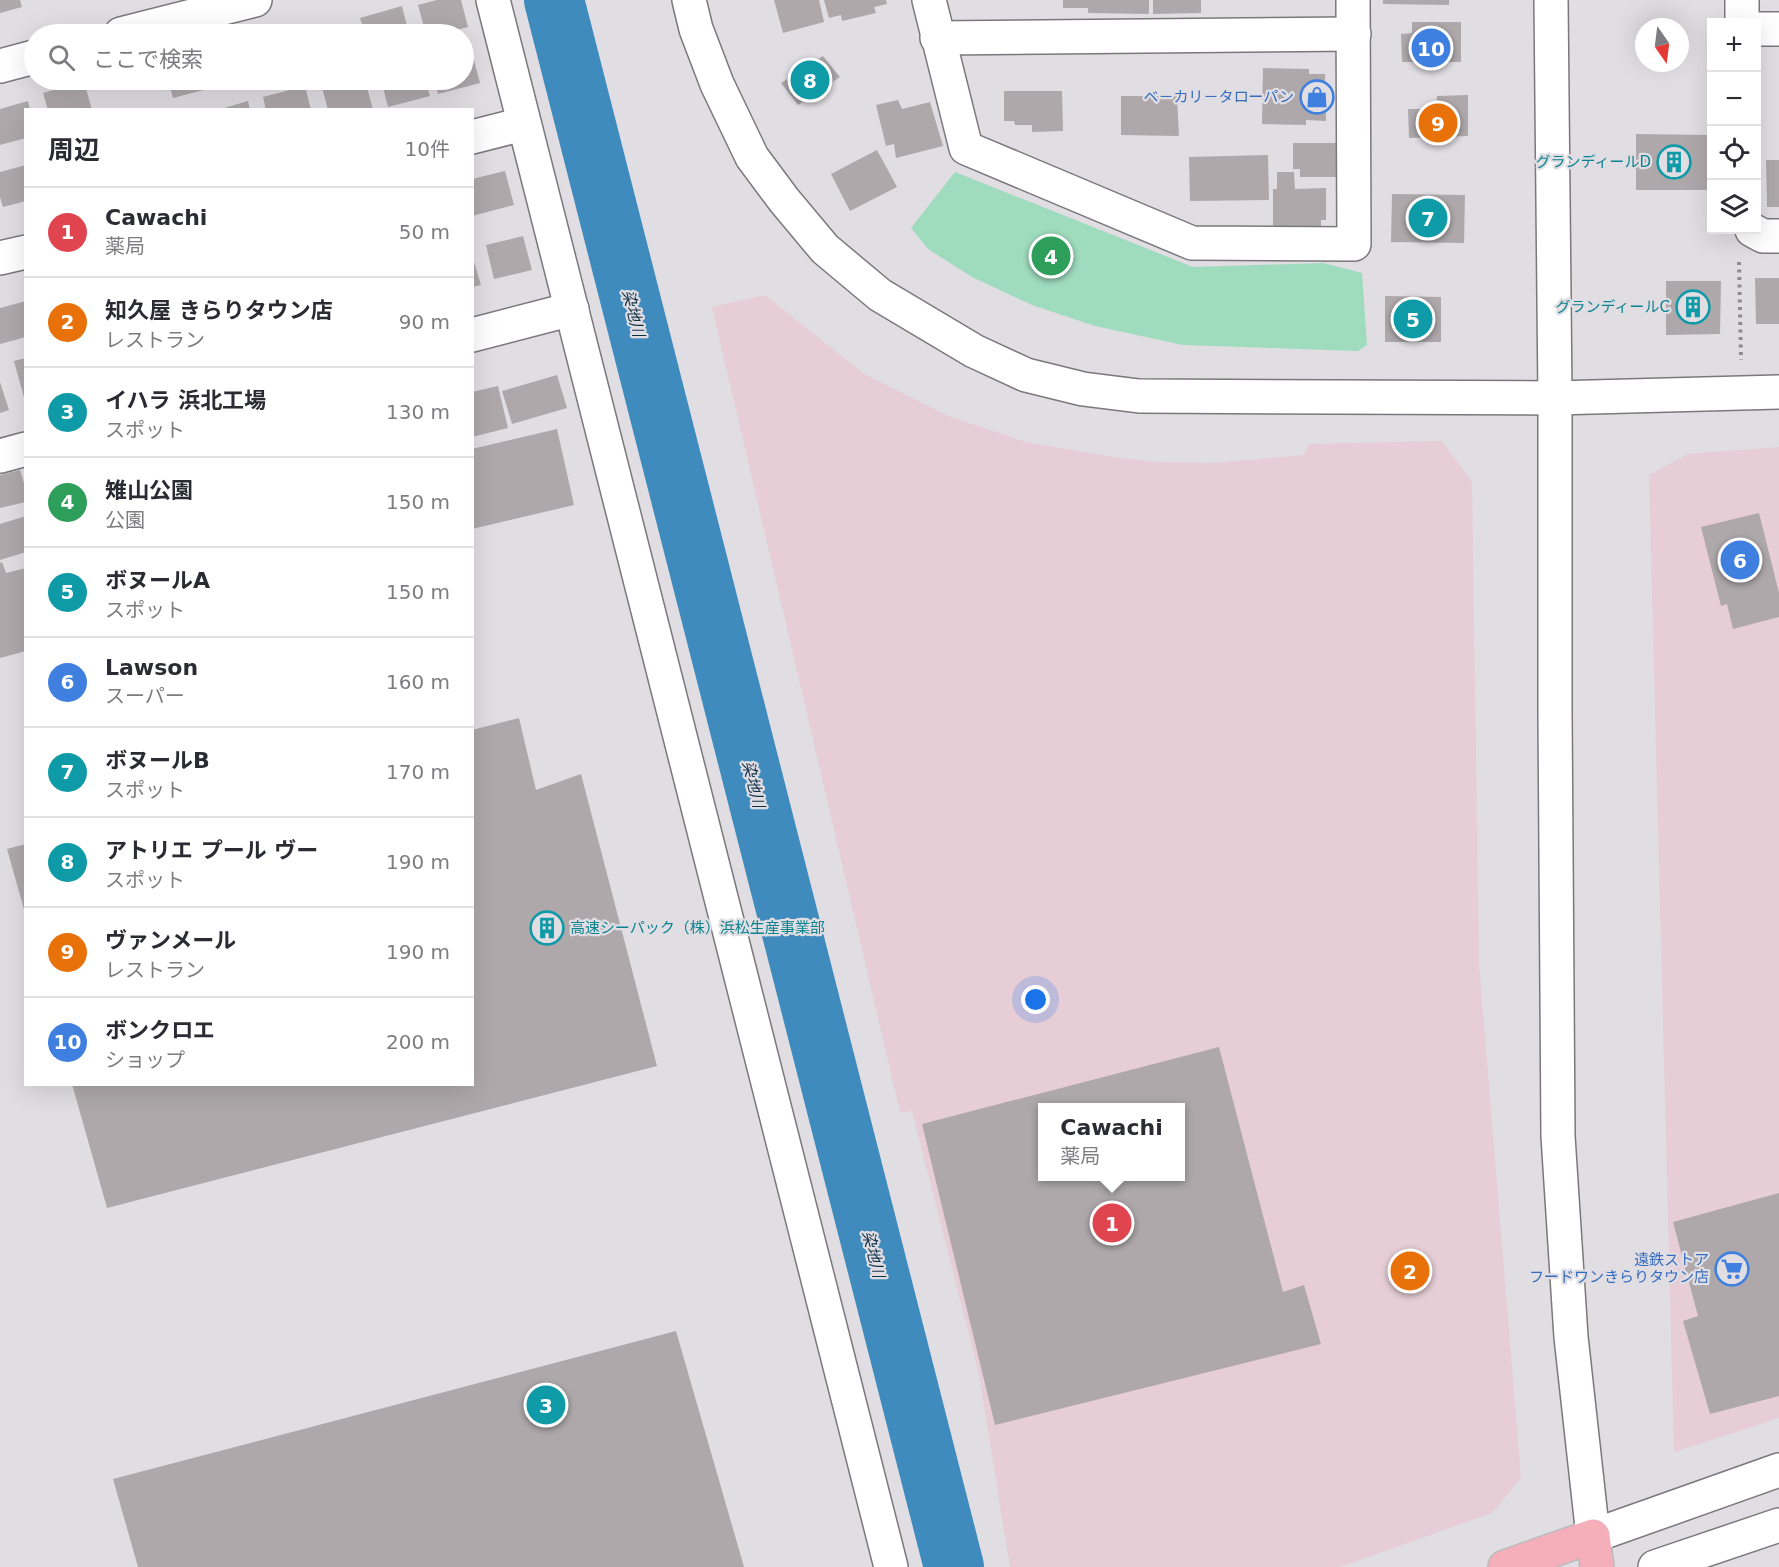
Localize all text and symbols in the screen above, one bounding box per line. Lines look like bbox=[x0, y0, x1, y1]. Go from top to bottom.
north arrow bbox=[1635, 18, 1689, 72]
map controls bbox=[1707, 18, 1761, 234]
button: + bbox=[1707, 18, 1761, 72]
search box bbox=[24, 24, 474, 90]
pin: 10 bbox=[1412, 26, 1450, 70]
icon: search bbox=[45, 41, 78, 74]
text: ここで検索 bbox=[93, 47, 203, 72]
pin: 8 bbox=[790, 58, 830, 103]
button: − bbox=[1707, 72, 1761, 126]
shop icon: ベ－カリ－タローパン bbox=[1299, 79, 1335, 115]
place label: ベ－カリ－タローパン bbox=[1143, 88, 1294, 106]
pin: 9 bbox=[1418, 100, 1458, 146]
button: locate bbox=[1707, 126, 1761, 180]
text: 周辺 bbox=[48, 135, 100, 165]
text: 10件 bbox=[405, 137, 450, 161]
building icon: グランディールD bbox=[1656, 144, 1692, 180]
place label: グランディールD bbox=[1535, 153, 1651, 171]
button: layers bbox=[1707, 180, 1761, 234]
pin: 7 bbox=[1408, 196, 1448, 240]
text: Cawachi bbox=[105, 205, 207, 230]
text: 1 bbox=[61, 220, 74, 244]
text: 50 m bbox=[399, 220, 450, 244]
text: 薬局 bbox=[105, 234, 145, 258]
pin: 4 bbox=[1032, 234, 1070, 278]
water label: 染地川 bbox=[618, 288, 649, 341]
building icon: グランディールC bbox=[1675, 289, 1711, 325]
pin: 5 bbox=[1394, 296, 1432, 342]
text: 知久屋 きらりタウン店 bbox=[105, 298, 333, 323]
place label: グランディールC bbox=[1556, 298, 1670, 316]
text: 2 bbox=[61, 310, 74, 334]
text: 90 m bbox=[399, 310, 450, 334]
text: レストラン bbox=[105, 328, 205, 352]
text: イハラ 浜北工場 bbox=[105, 388, 266, 413]
text: 3 bbox=[61, 400, 74, 424]
text: 130 m bbox=[386, 400, 450, 424]
text: スポット bbox=[105, 418, 185, 442]
text: 雉山公園 bbox=[105, 478, 193, 503]
text: 4 bbox=[61, 490, 74, 514]
text: 150 m bbox=[386, 490, 450, 514]
text: 公園 bbox=[105, 508, 145, 532]
pin: 6 bbox=[1720, 538, 1760, 582]
text: ボヌールA bbox=[105, 568, 210, 593]
text: 5 bbox=[61, 580, 74, 604]
text: 150 m bbox=[386, 580, 450, 604]
text: スポット bbox=[105, 598, 185, 622]
text: Lawson bbox=[105, 655, 198, 680]
text: 6 bbox=[61, 670, 74, 694]
text: 160 m bbox=[386, 670, 450, 694]
text: スーパー bbox=[105, 684, 185, 708]
text: ボヌールB bbox=[105, 748, 210, 773]
water label: 染地川 bbox=[738, 759, 769, 812]
text: 7 bbox=[61, 760, 74, 784]
text: 170 m bbox=[386, 760, 450, 784]
text: スポット bbox=[105, 778, 185, 802]
text: アトリエ プール ヴー bbox=[105, 838, 318, 863]
text: 8 bbox=[61, 850, 74, 874]
text: 190 m bbox=[386, 850, 450, 874]
text: スポット bbox=[105, 868, 185, 892]
building icon: 高速シーパック（株）浜松生産事業部 bbox=[529, 910, 565, 946]
place label: 高速シーパック（株）浜松生産事業部 bbox=[570, 919, 825, 937]
text: ヴァンメール bbox=[105, 928, 236, 953]
text: 9 bbox=[61, 940, 74, 964]
text: 190 m bbox=[386, 940, 450, 964]
text: レストラン bbox=[105, 958, 205, 982]
your location bbox=[1021, 985, 1050, 1014]
text: ボンクロエ bbox=[105, 1018, 215, 1043]
text: 10 bbox=[54, 1030, 81, 1054]
text: 200 m bbox=[386, 1030, 450, 1054]
text: ショップ bbox=[105, 1048, 185, 1072]
popup bbox=[1038, 1103, 1185, 1181]
text: Cawachi bbox=[1060, 1115, 1163, 1140]
text: 薬局 bbox=[1060, 1144, 1100, 1168]
pin: 1 bbox=[1092, 1200, 1132, 1246]
water label: 染地川 bbox=[858, 1229, 889, 1282]
pin: 2 bbox=[1390, 1248, 1430, 1294]
place label: 遠鉄ストア フードワンきらりタウン店 bbox=[1529, 1251, 1709, 1286]
supermarket icon: 遠鉄ストア フードワンきらりタウン店 bbox=[1714, 1251, 1750, 1287]
pin: 3 bbox=[526, 1382, 566, 1428]

